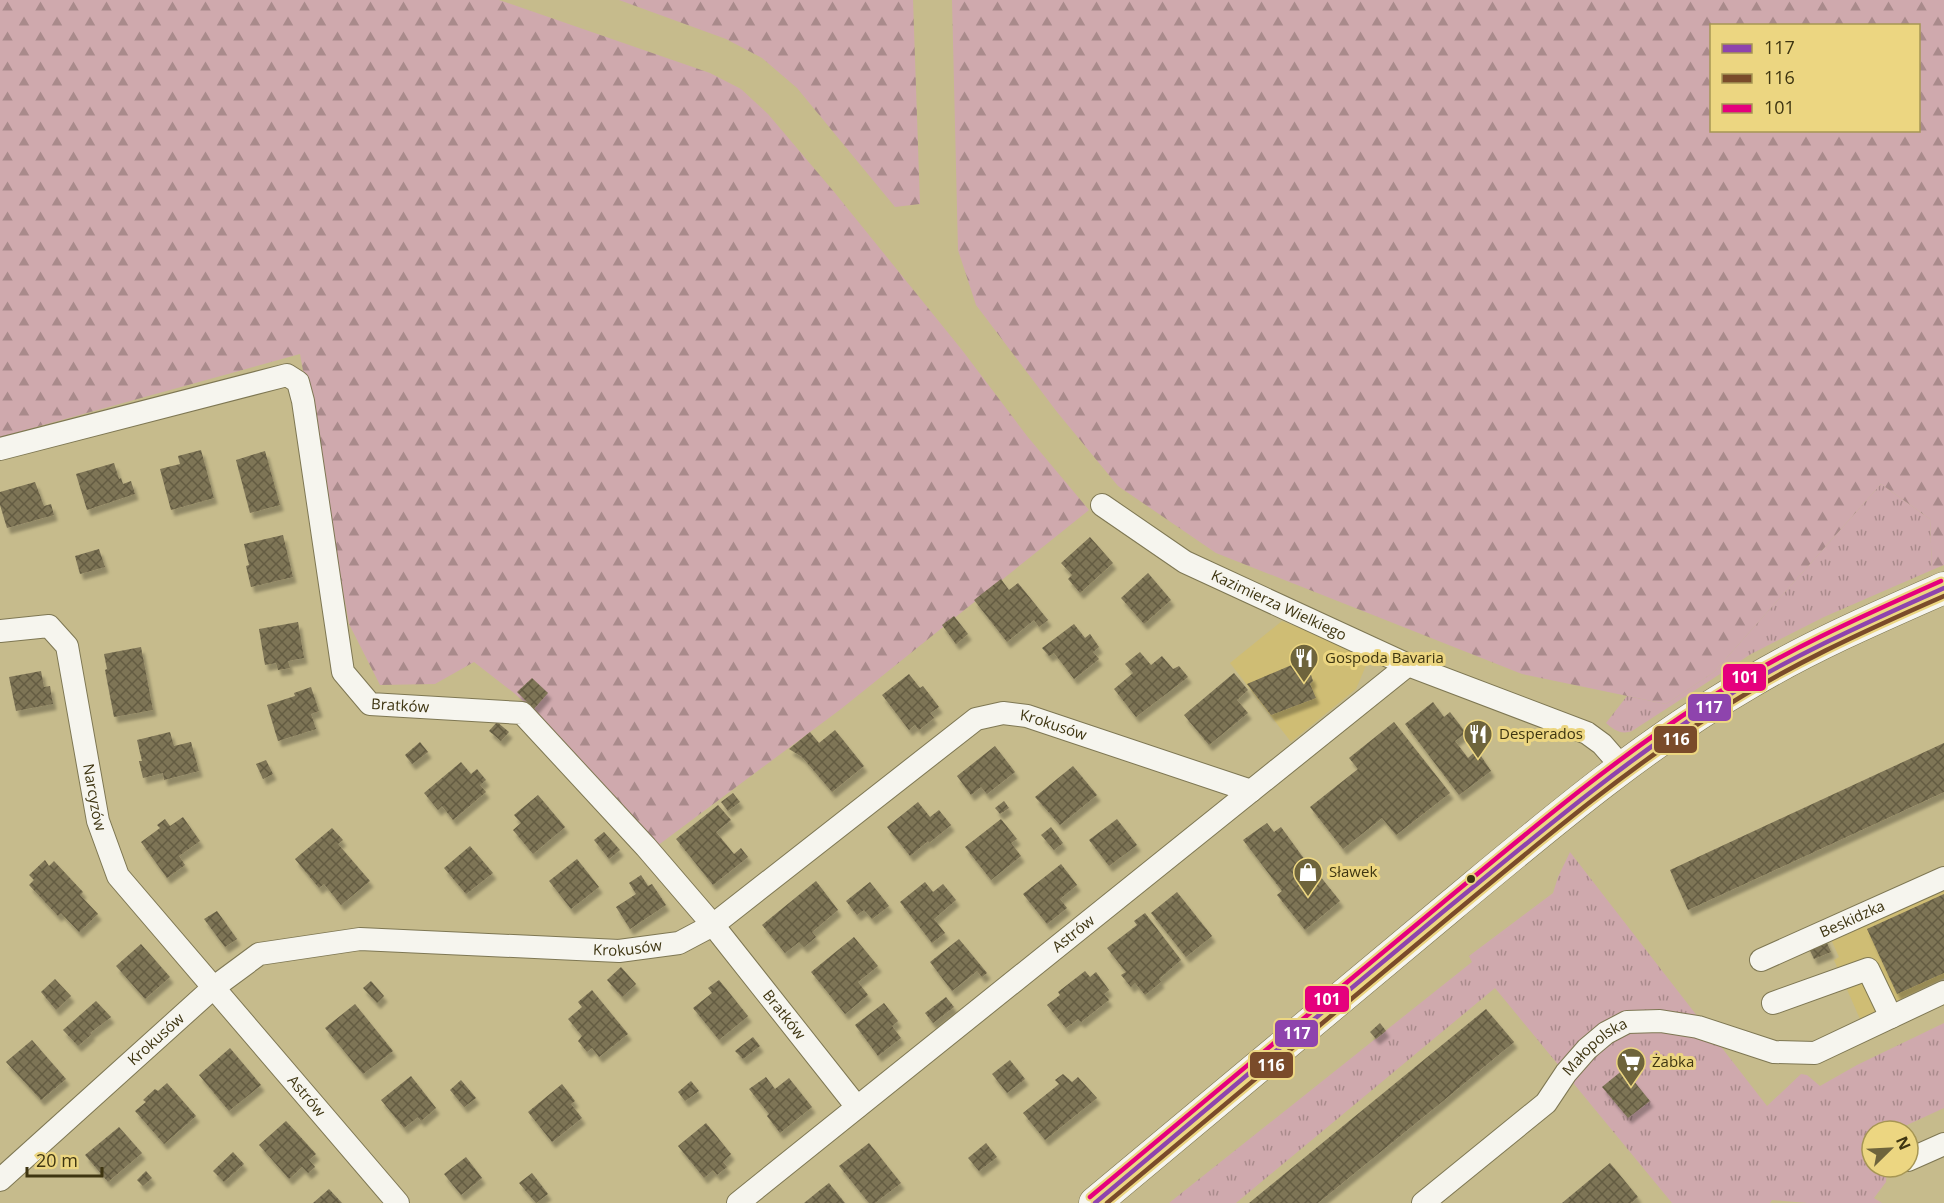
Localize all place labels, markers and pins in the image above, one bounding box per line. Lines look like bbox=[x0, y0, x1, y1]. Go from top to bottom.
restaurant icon: Gospoda Bavaria bbox=[1288, 642, 1320, 684]
place label: Gospoda Bavaria bbox=[1325, 647, 1444, 667]
restaurant icon: Desperados bbox=[1462, 718, 1494, 760]
place label: Desperados bbox=[1499, 723, 1583, 743]
shop icon: Sławek bbox=[1292, 856, 1324, 898]
place label: Sławek bbox=[1329, 861, 1377, 881]
unlabelled marker bbox=[1465, 873, 1477, 885]
supermarket icon: Żabka bbox=[1615, 1046, 1647, 1088]
place label: Żabka bbox=[1652, 1051, 1694, 1071]

